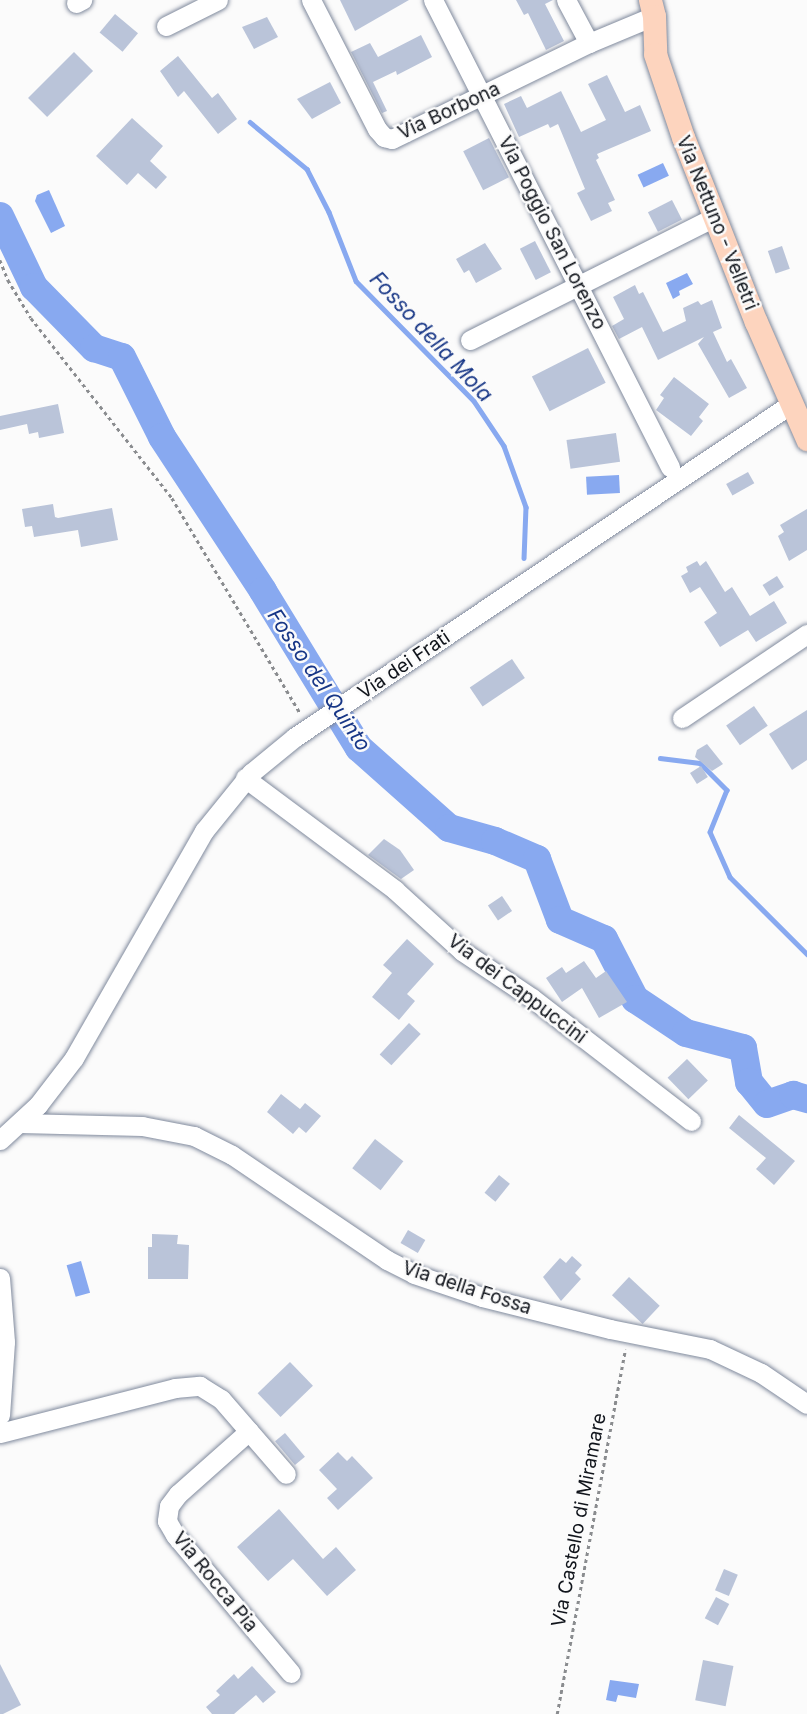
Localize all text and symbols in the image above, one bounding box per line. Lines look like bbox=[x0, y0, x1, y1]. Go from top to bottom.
street label: Via Borbona bbox=[394, 77, 504, 145]
street label: Via Poggio San Lorenzo bbox=[493, 132, 611, 334]
street label: Via Nettuno - Velletri bbox=[672, 132, 762, 314]
water label: Fosso della Mola bbox=[364, 267, 498, 407]
water label: Fosso del Quinto bbox=[262, 604, 376, 756]
street label: Via dei Frati bbox=[354, 626, 454, 704]
street label: Via dei Cappuccini bbox=[443, 929, 591, 1049]
street label: Via della Fossa bbox=[400, 1256, 534, 1320]
street label: Via Castello di Miramare bbox=[547, 1411, 611, 1629]
street label: Via Rocca Pia bbox=[168, 1527, 262, 1637]

